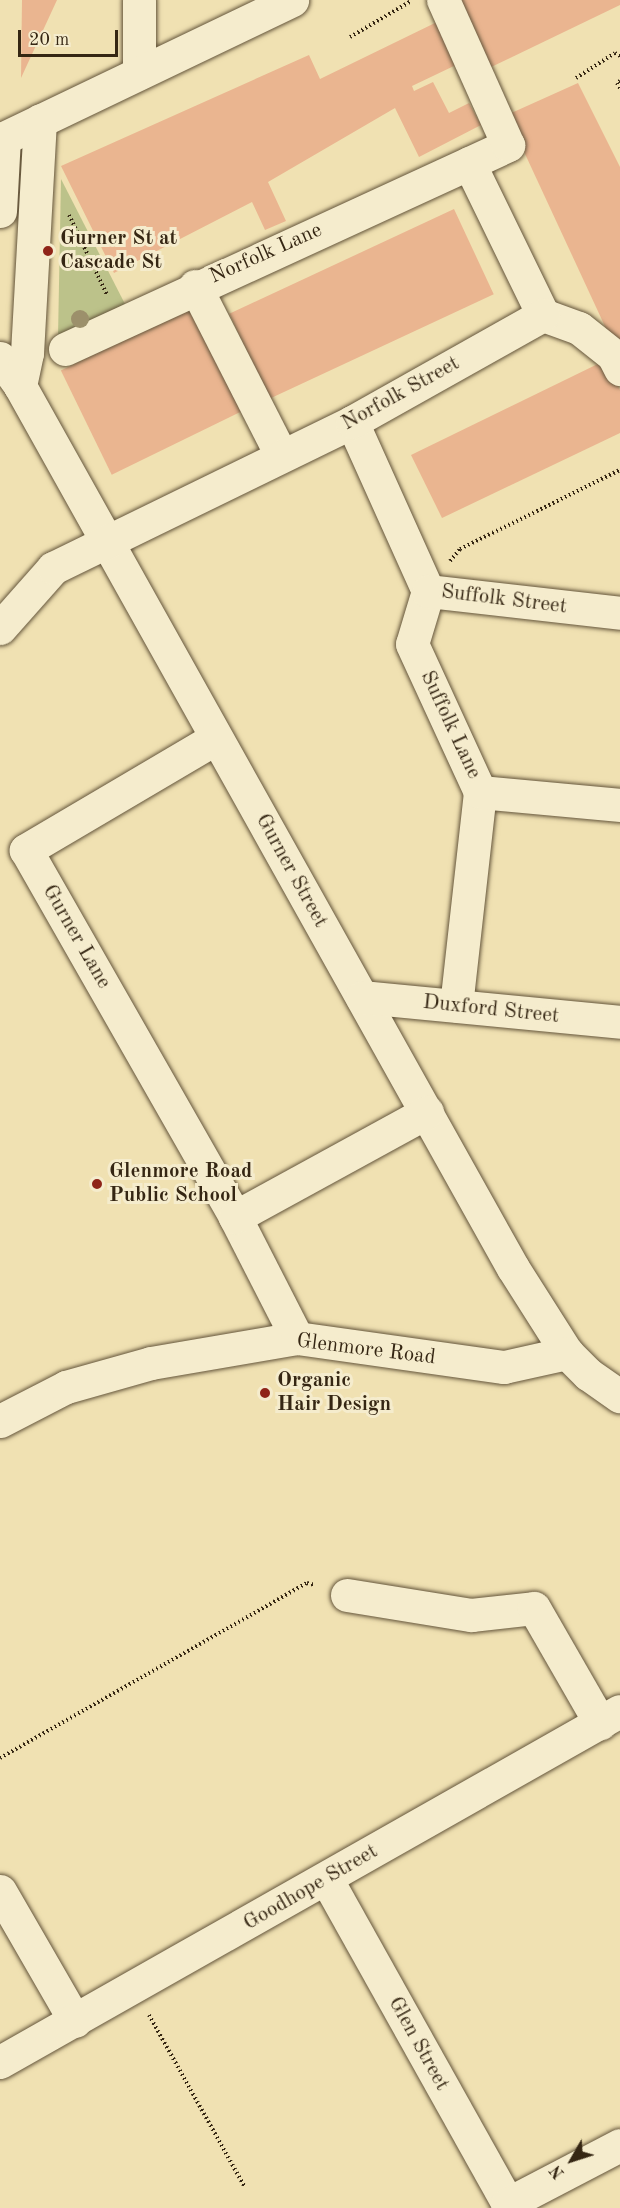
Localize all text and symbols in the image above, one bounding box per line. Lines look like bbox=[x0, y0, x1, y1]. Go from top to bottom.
scale bar bbox=[21, 18, 122, 56]
text: 20 m bbox=[29, 31, 69, 49]
street label: Norfolk Lane bbox=[206, 218, 326, 290]
place label: Gurner St at Cascade St bbox=[60, 226, 177, 276]
marker: Gurner St at Cascade St bbox=[41, 244, 55, 258]
street label: Norfolk Street bbox=[338, 351, 464, 437]
street label: Suffolk Street bbox=[440, 580, 568, 620]
street label: Suffolk Lane bbox=[414, 667, 486, 783]
street label: Gurner Street bbox=[249, 810, 333, 932]
street label: Gurner Lane bbox=[36, 881, 116, 993]
street label: Duxford Street bbox=[422, 990, 560, 1030]
place label: Glenmore Road Public School bbox=[109, 1159, 252, 1209]
marker: Glenmore Road Public School bbox=[90, 1177, 104, 1191]
street label: Glenmore Road bbox=[295, 1329, 437, 1371]
place label: Organic Hair Design bbox=[277, 1368, 391, 1418]
marker: Organic Hair Design bbox=[258, 1386, 272, 1400]
street label: Goodhope Street bbox=[239, 1839, 383, 1937]
street label: Glen Street bbox=[382, 1993, 454, 2095]
north arrow bbox=[542, 2130, 602, 2190]
text: N bbox=[548, 2162, 568, 2181]

